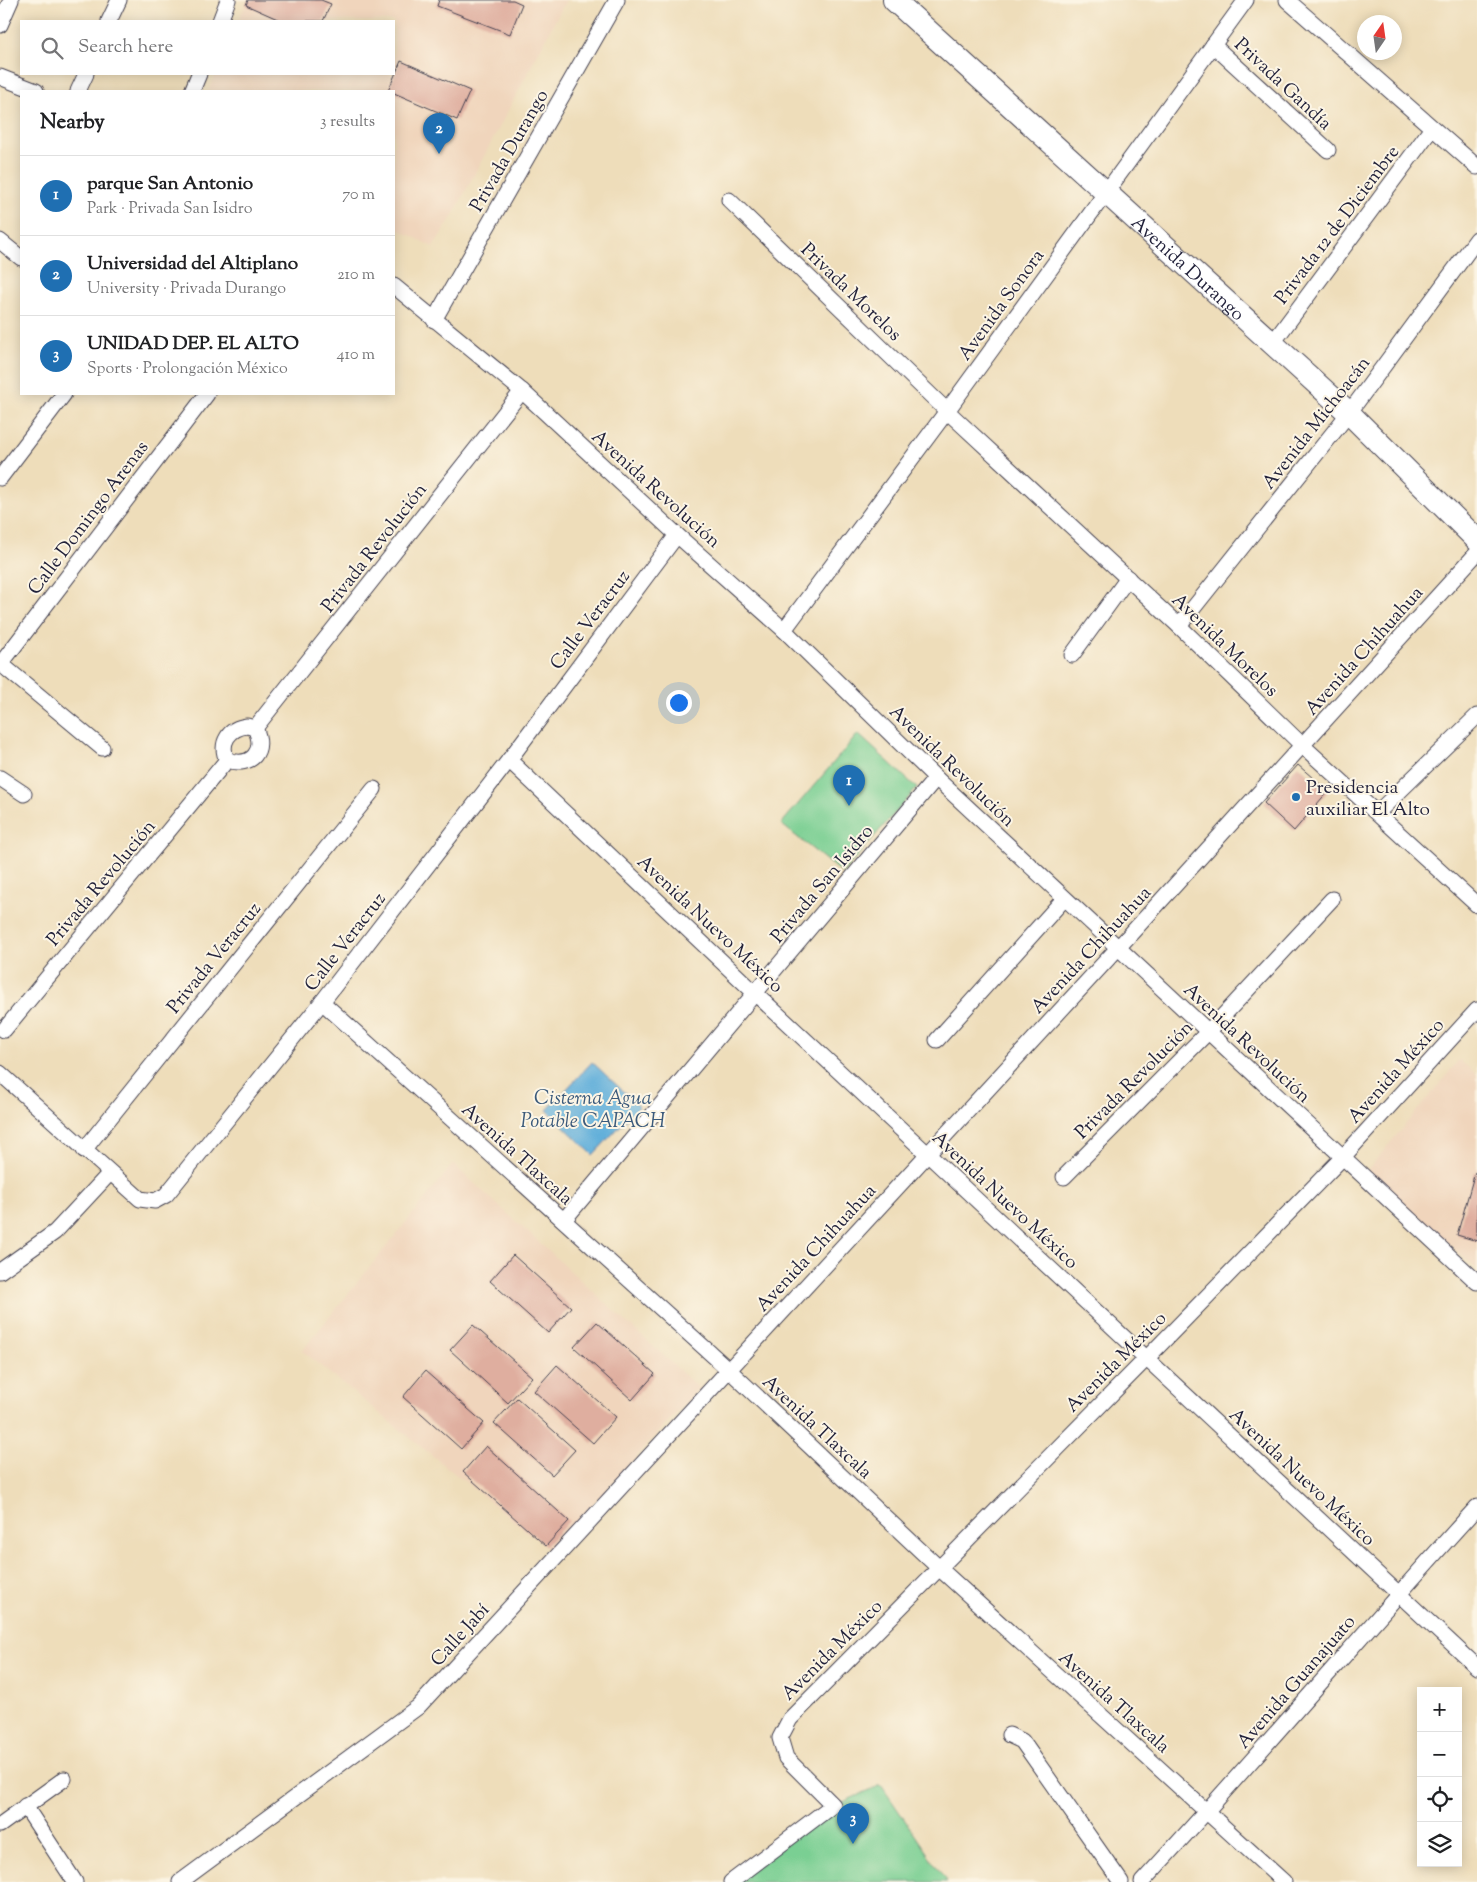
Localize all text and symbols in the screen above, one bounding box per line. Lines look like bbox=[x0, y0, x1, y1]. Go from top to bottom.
north arrow bbox=[1357, 15, 1402, 60]
search box bbox=[20, 20, 395, 75]
street label: Privada Gandía bbox=[1227, 32, 1337, 138]
icon: search bbox=[38, 34, 66, 62]
text: Search here bbox=[78, 34, 173, 61]
street label: Privada Durango bbox=[464, 85, 556, 217]
text: Nearby bbox=[40, 108, 105, 138]
text: 3 results bbox=[320, 111, 375, 134]
pin: 2 bbox=[423, 113, 455, 154]
street label: Privada 12 de Diciembre bbox=[1269, 140, 1407, 311]
text: parque San Antonio bbox=[87, 171, 253, 198]
text: 1 bbox=[53, 184, 59, 207]
text: 70 m bbox=[342, 184, 375, 207]
text: Park · Privada San Isidro bbox=[87, 198, 252, 221]
street label: Avenida Durango bbox=[1124, 211, 1250, 328]
street label: Privada Morelos bbox=[794, 237, 907, 348]
street label: Avenida Sonora bbox=[952, 244, 1052, 367]
text: Universidad del Altiplano bbox=[87, 251, 298, 278]
text: 2 bbox=[52, 264, 60, 287]
text: 210 m bbox=[337, 264, 375, 287]
text: University · Privada Durango bbox=[87, 278, 286, 301]
text: UNIDAD DEP. EL ALTO bbox=[87, 331, 299, 358]
text: 3 bbox=[53, 344, 59, 367]
text: 410 m bbox=[337, 344, 375, 367]
street label: Avenida Michoacán bbox=[1256, 351, 1378, 496]
text: Sports · Prolongación México bbox=[87, 358, 288, 381]
street label: Avenida Revolución bbox=[585, 424, 726, 555]
street label: Calle Domingo Arenas bbox=[22, 436, 156, 601]
street label: Privada Revolución bbox=[316, 478, 434, 619]
street label: Calle Veracruz bbox=[544, 565, 638, 676]
street label: Avenida Chihuahua bbox=[1299, 581, 1431, 722]
street label: Avenida Morelos bbox=[1165, 588, 1284, 704]
your location bbox=[666, 690, 692, 716]
street label: Avenida Revolución bbox=[882, 700, 1020, 834]
pin: 1 bbox=[833, 765, 865, 806]
place label: Presidencia auxiliar El Alto bbox=[1306, 775, 1430, 824]
marker: Presidencia auxiliar El Alto bbox=[1290, 791, 1302, 803]
street label: Privada Revolución bbox=[41, 815, 163, 953]
street label: Privada San Isidro bbox=[765, 820, 881, 950]
street label: Avenida Nuevo México bbox=[630, 850, 789, 1000]
street label: Avenida Chihuahua bbox=[1025, 881, 1158, 1021]
street label: Calle Veracruz bbox=[299, 887, 393, 998]
street label: Privada Veracruz bbox=[161, 897, 268, 1020]
street label: Avenida Revolución bbox=[1177, 977, 1316, 1110]
street label: Avenida México bbox=[1342, 1013, 1451, 1130]
street label: Privada Revolución bbox=[1069, 1015, 1200, 1146]
water label: Cisterna Agua Potable CAPACH bbox=[521, 1085, 666, 1137]
street label: Avenida Tlaxcala bbox=[455, 1097, 578, 1212]
street label: Avenida Nuevo México bbox=[925, 1126, 1084, 1276]
street label: Avenida Chihuahua bbox=[750, 1179, 883, 1319]
street label: Avenida México bbox=[1060, 1306, 1173, 1419]
street label: Avenida Tlaxcala bbox=[755, 1370, 878, 1486]
street label: Avenida Nuevo México bbox=[1222, 1403, 1381, 1553]
street label: Avenida México bbox=[776, 1594, 889, 1707]
street label: Calle Jabí bbox=[425, 1598, 497, 1673]
street label: Avenida Guanajuato bbox=[1231, 1610, 1363, 1755]
street label: Avenida Tlaxcala bbox=[1052, 1645, 1175, 1760]
map controls bbox=[1417, 1687, 1462, 1867]
button: + bbox=[1417, 1687, 1462, 1732]
button: − bbox=[1417, 1732, 1462, 1777]
button: locate bbox=[1417, 1777, 1462, 1822]
pin: 3 bbox=[837, 1803, 869, 1844]
button: layers bbox=[1417, 1822, 1462, 1867]

